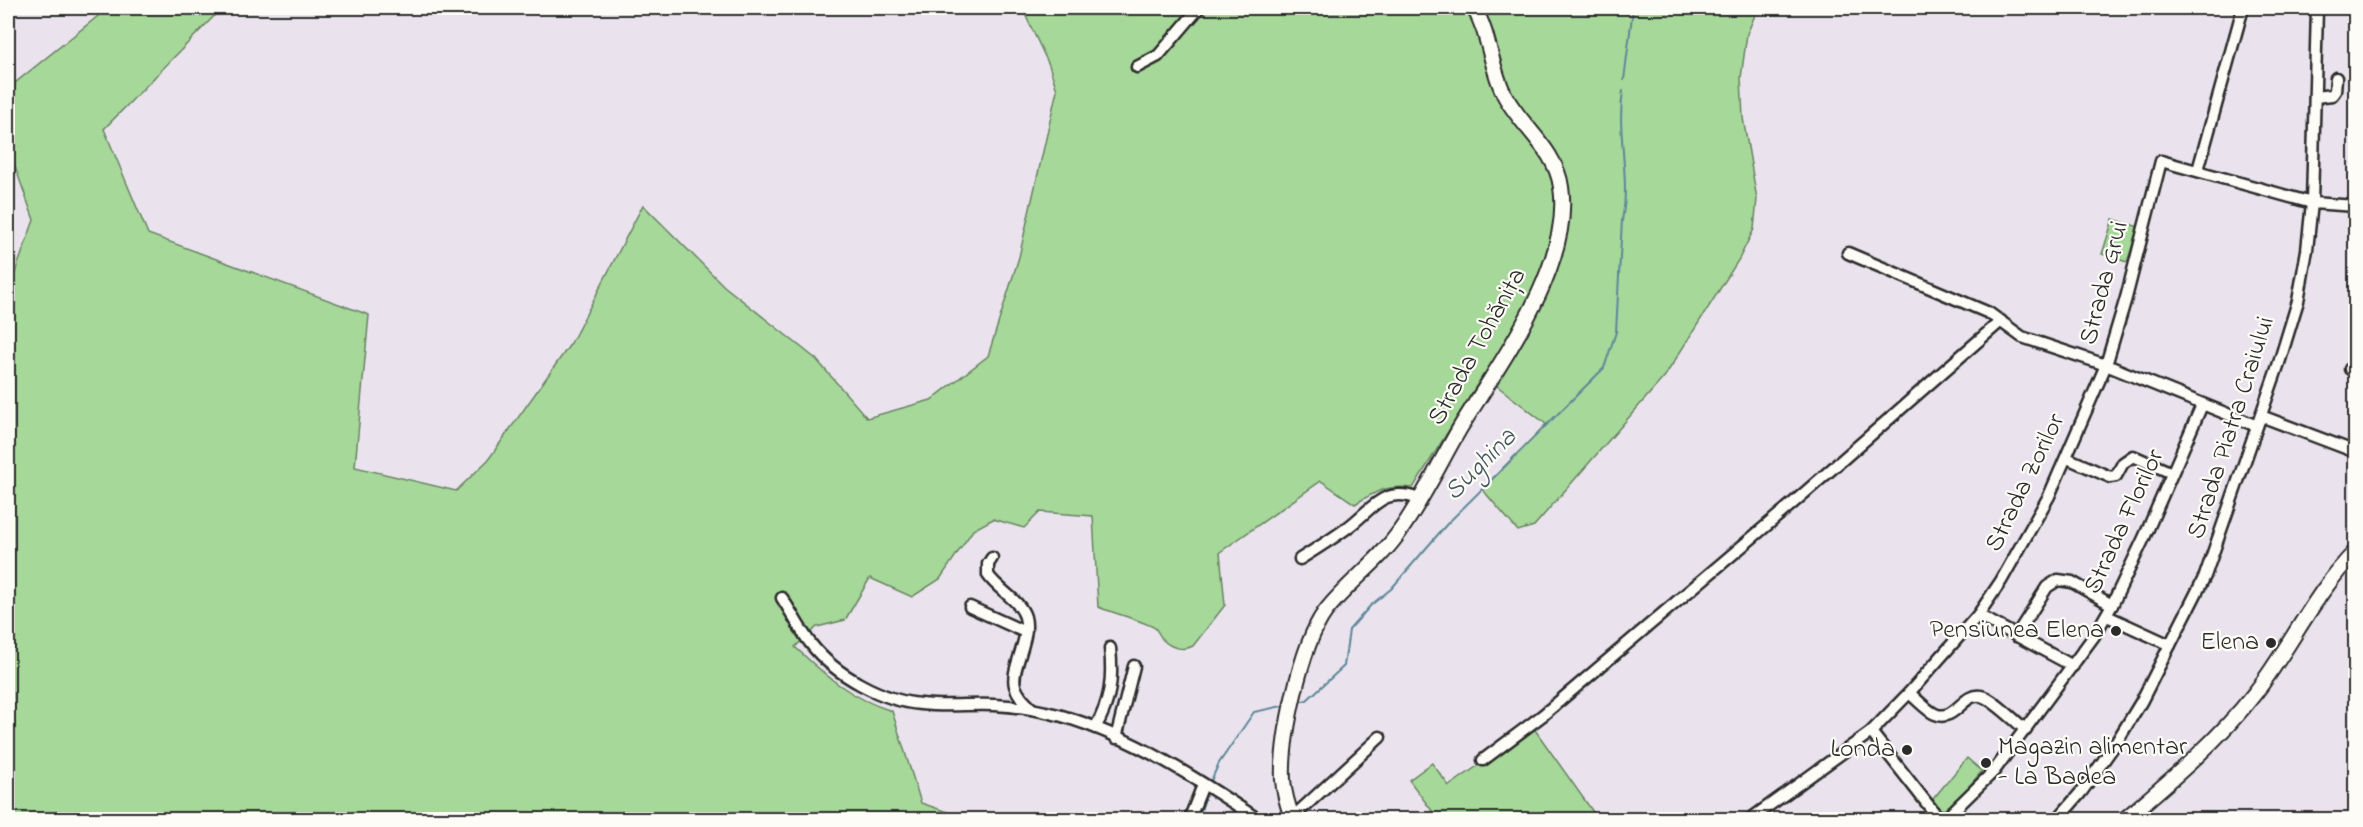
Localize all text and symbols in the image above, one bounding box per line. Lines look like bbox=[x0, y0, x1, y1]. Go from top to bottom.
street label: Strada Grui bbox=[2070, 217, 2140, 349]
street label: Strada Tohănița bbox=[1419, 261, 1537, 433]
street label: Strada Piatra Craiului bbox=[2178, 312, 2286, 544]
street label: Strada Zorilor bbox=[1976, 407, 2076, 559]
water label: Sughina bbox=[1436, 419, 1527, 511]
street label: Strada Florilor bbox=[2075, 442, 2176, 601]
place label: Pensiunea Elena bbox=[1930, 612, 2104, 650]
marker: Pensiunea Elena bbox=[2109, 624, 2123, 638]
place label: Elena bbox=[2200, 624, 2259, 662]
marker: Elena bbox=[2264, 636, 2278, 650]
place label: Magazin alimentar - La Badea bbox=[1998, 729, 2188, 797]
place label: Londa bbox=[1830, 731, 1895, 769]
marker: Londa bbox=[1900, 743, 1914, 757]
marker: Magazin alimentar - La Badea bbox=[1979, 756, 1993, 770]

